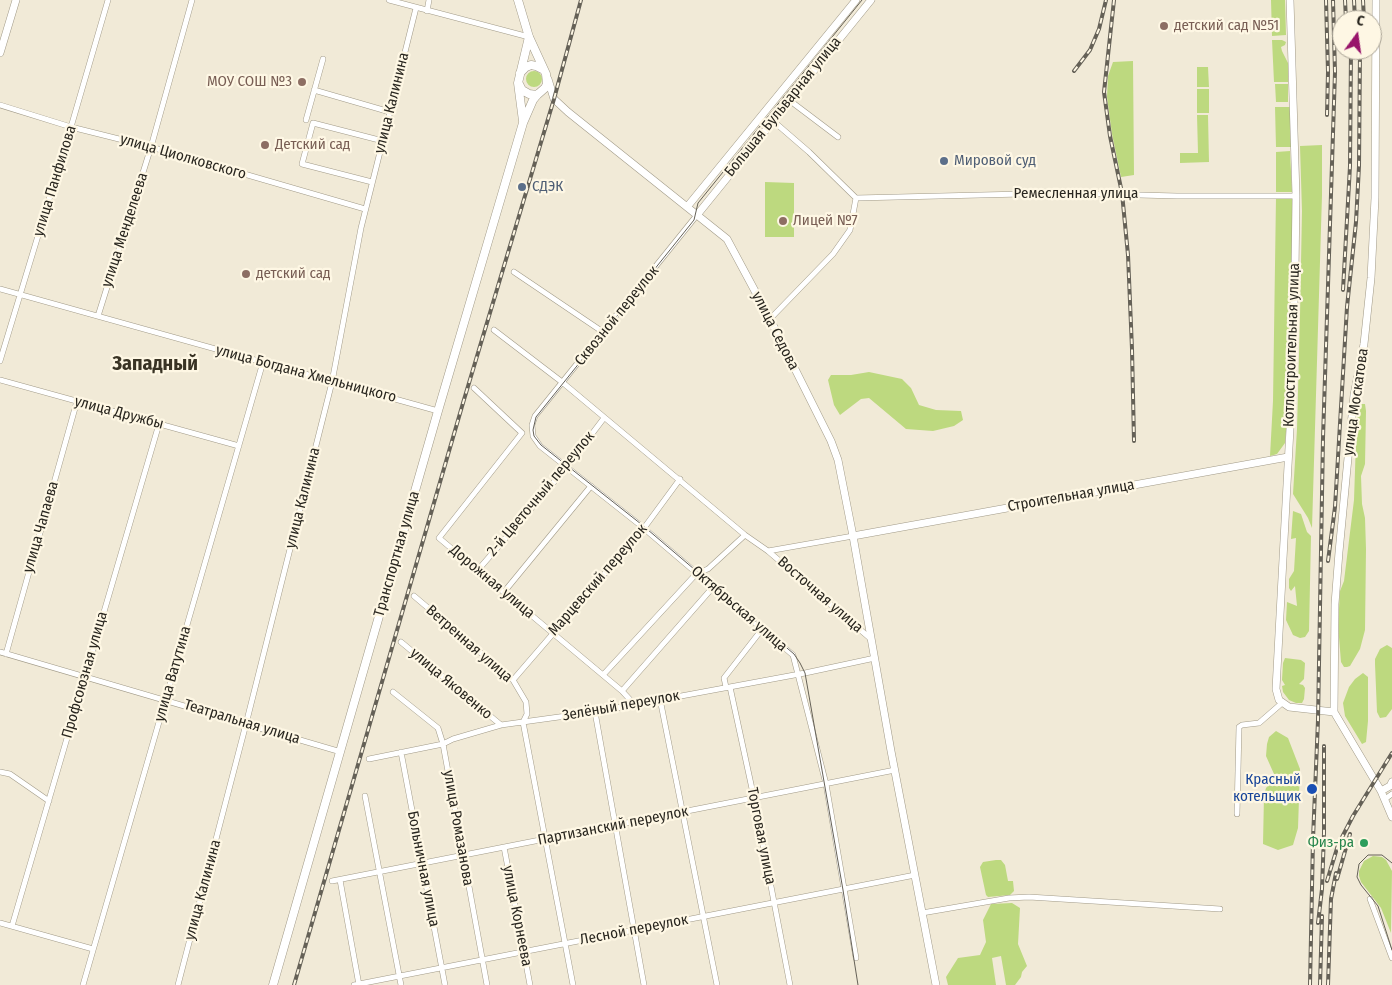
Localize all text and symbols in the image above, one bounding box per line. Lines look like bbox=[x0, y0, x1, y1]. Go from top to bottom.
north arrow bbox=[1332, 10, 1382, 60]
text: С bbox=[1355, 12, 1366, 30]
place label: детский сад №51 bbox=[1174, 17, 1279, 35]
marker: детский сад №51 bbox=[1158, 20, 1170, 32]
street label: Большая Бульварная улица bbox=[721, 33, 845, 181]
street label: улица Калинина bbox=[371, 51, 413, 155]
place label: МОУ СОШ №3 bbox=[207, 73, 292, 91]
marker: МОУ СОШ №3 bbox=[296, 76, 308, 88]
street label: улица Панфилова bbox=[30, 123, 80, 239]
street label: улица Циолковского bbox=[118, 130, 248, 184]
place label: Детский сад bbox=[275, 136, 350, 154]
marker: Детский сад bbox=[259, 139, 271, 151]
place label: Мировой суд bbox=[954, 152, 1036, 170]
marker: Мировой суд bbox=[938, 155, 950, 167]
street label: улица Менделеева bbox=[98, 171, 152, 289]
place label: СДЭК bbox=[532, 178, 563, 196]
marker: СДЭК bbox=[516, 181, 528, 193]
street label: Ремесленная улица bbox=[1014, 185, 1138, 203]
place label: Лицей №7 bbox=[793, 212, 858, 230]
marker: Лицей №7 bbox=[777, 215, 789, 227]
street label: Сквозной переулок bbox=[571, 262, 663, 370]
street label: Котлостроительная улица bbox=[1280, 263, 1304, 427]
place label: детский сад bbox=[256, 265, 331, 283]
marker: детский сад bbox=[240, 268, 252, 280]
street label: улица Седова bbox=[747, 289, 803, 373]
street label: улица Богдана Хмельницкого bbox=[214, 341, 398, 407]
street label: улица Москатова bbox=[1340, 347, 1372, 457]
district label: Западный bbox=[112, 352, 198, 376]
street label: улица Дружбы bbox=[73, 392, 165, 434]
street label: 2-й Цветочный переулок bbox=[483, 428, 599, 560]
street label: улица Калинина bbox=[282, 446, 324, 550]
street label: Строительная улица bbox=[1006, 476, 1136, 516]
street label: улица Чапаева bbox=[19, 479, 63, 575]
street label: Транспортная улица bbox=[370, 489, 424, 619]
street label: Марцевский переулок bbox=[545, 521, 651, 639]
street label: Дорожная улица bbox=[446, 541, 538, 623]
street label: Восточная улица bbox=[774, 553, 866, 637]
street label: Октябрьская улица bbox=[687, 562, 791, 656]
street label: Ветренная улица bbox=[422, 602, 516, 686]
street label: Профсоюзная улица bbox=[58, 610, 112, 740]
street label: улица Ватутина bbox=[151, 624, 195, 724]
street label: улица Яковенко bbox=[406, 644, 496, 724]
street label: Зелёный переулок bbox=[561, 687, 681, 725]
street label: Театральная улица bbox=[182, 696, 302, 748]
street label: улица Ромазанова bbox=[439, 769, 477, 887]
place label: Красный котельщик bbox=[1233, 771, 1301, 806]
marker: Красный котельщик bbox=[1305, 782, 1319, 796]
street label: Торговая улица bbox=[743, 786, 779, 886]
street label: Партизанский переулок bbox=[536, 803, 690, 849]
street label: Больничная улица bbox=[403, 810, 443, 928]
place label: Физ-ра bbox=[1308, 834, 1354, 852]
marker: Физ-ра bbox=[1358, 837, 1370, 849]
street label: улица Калинина bbox=[181, 838, 225, 942]
street label: улица Корнеева bbox=[498, 864, 536, 968]
street label: Лесной переулок bbox=[578, 911, 690, 949]

